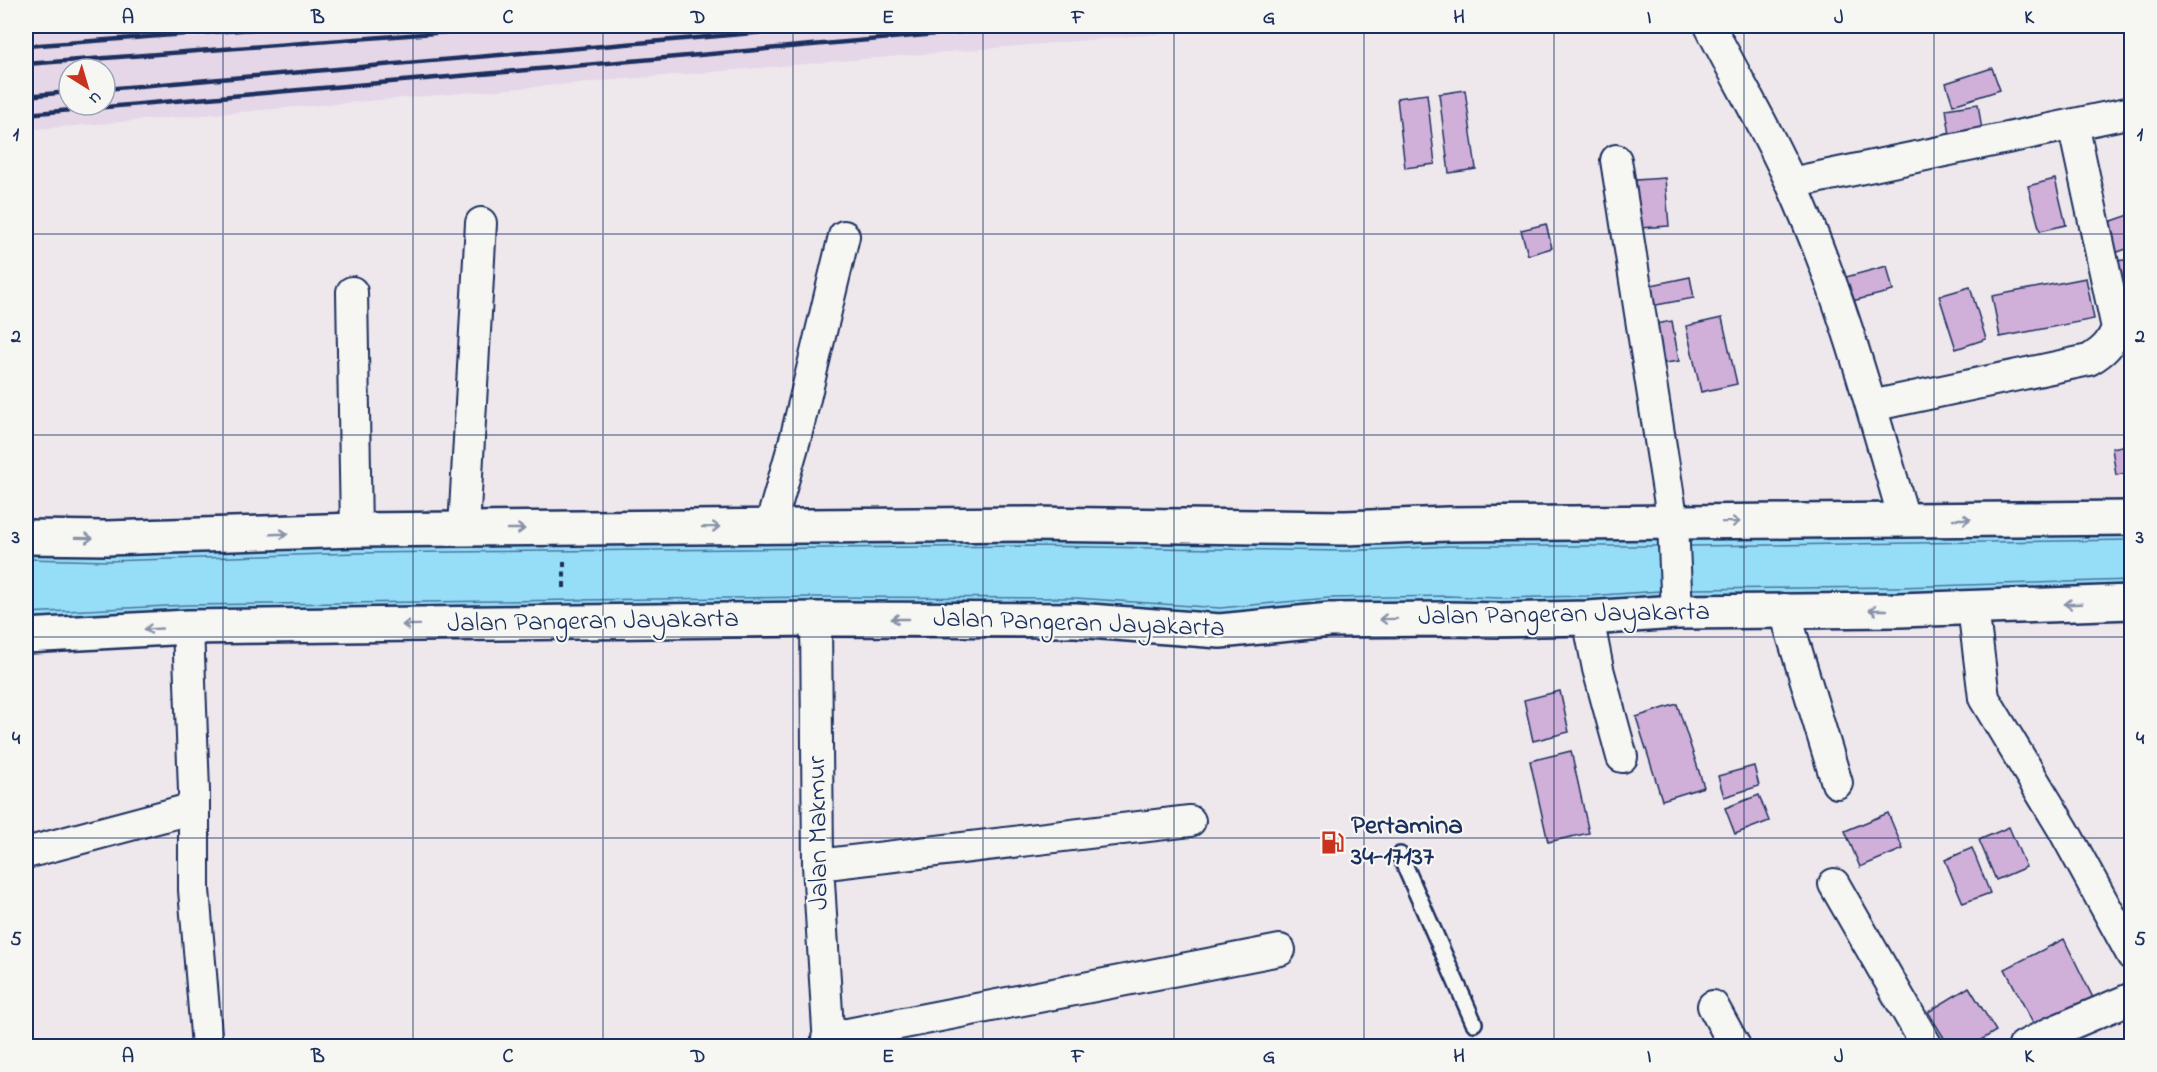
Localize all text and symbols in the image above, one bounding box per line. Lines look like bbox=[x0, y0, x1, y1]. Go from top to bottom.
text: A bbox=[122, 4, 134, 33]
text: B bbox=[310, 4, 325, 33]
text: C bbox=[503, 4, 514, 33]
text: D bbox=[690, 4, 705, 33]
text: E bbox=[882, 4, 894, 33]
text: F bbox=[1071, 4, 1085, 33]
text: G bbox=[1263, 4, 1276, 33]
text: H bbox=[1453, 4, 1465, 33]
text: I bbox=[1647, 4, 1652, 33]
text: J bbox=[1834, 4, 1844, 33]
text: K bbox=[2024, 4, 2035, 33]
north arrow bbox=[57, 57, 117, 117]
text: U bbox=[84, 85, 106, 110]
text: 1 bbox=[13, 121, 20, 150]
text: 1 bbox=[2137, 121, 2144, 150]
text: 2 bbox=[10, 323, 21, 352]
text: 2 bbox=[2134, 323, 2145, 352]
one-way arrow bbox=[1952, 513, 1972, 525]
one-way arrow bbox=[1721, 517, 1741, 528]
one-way arrow bbox=[700, 521, 720, 533]
one-way arrow bbox=[505, 523, 525, 535]
text: 3 bbox=[11, 524, 20, 553]
text: 3 bbox=[2135, 524, 2144, 553]
one-way arrow bbox=[268, 528, 288, 539]
one-way arrow bbox=[73, 532, 93, 544]
street label: Jalan Pangeran Jayakarta bbox=[1418, 593, 1710, 637]
one-way arrow bbox=[2064, 598, 2084, 610]
street label: Jalan Pangeran Jayakarta bbox=[932, 599, 1226, 649]
street label: Jalan Pangeran Jayakarta bbox=[447, 600, 739, 644]
one-way arrow bbox=[1869, 604, 1889, 616]
one-way arrow bbox=[890, 613, 910, 625]
one-way arrow bbox=[1378, 614, 1398, 625]
one-way arrow bbox=[401, 619, 421, 631]
one-way arrow bbox=[143, 624, 163, 635]
text: 4 bbox=[12, 725, 21, 754]
text: 4 bbox=[2136, 725, 2145, 754]
street label: Jalan Makmur bbox=[798, 755, 840, 911]
place label: Pertamina 34-17137 bbox=[1350, 807, 1463, 877]
fuel station icon: Pertamina 34-17137 bbox=[1320, 829, 1346, 855]
text: 5 bbox=[10, 926, 22, 955]
text: 5 bbox=[2134, 926, 2146, 955]
text: A bbox=[122, 1043, 134, 1072]
text: B bbox=[310, 1043, 325, 1072]
text: C bbox=[503, 1043, 514, 1072]
text: D bbox=[690, 1043, 705, 1072]
text: E bbox=[882, 1043, 894, 1072]
text: F bbox=[1071, 1043, 1085, 1072]
text: G bbox=[1263, 1043, 1276, 1072]
text: H bbox=[1453, 1043, 1465, 1072]
text: I bbox=[1647, 1043, 1652, 1072]
text: J bbox=[1834, 1043, 1844, 1072]
text: K bbox=[2024, 1043, 2035, 1072]

